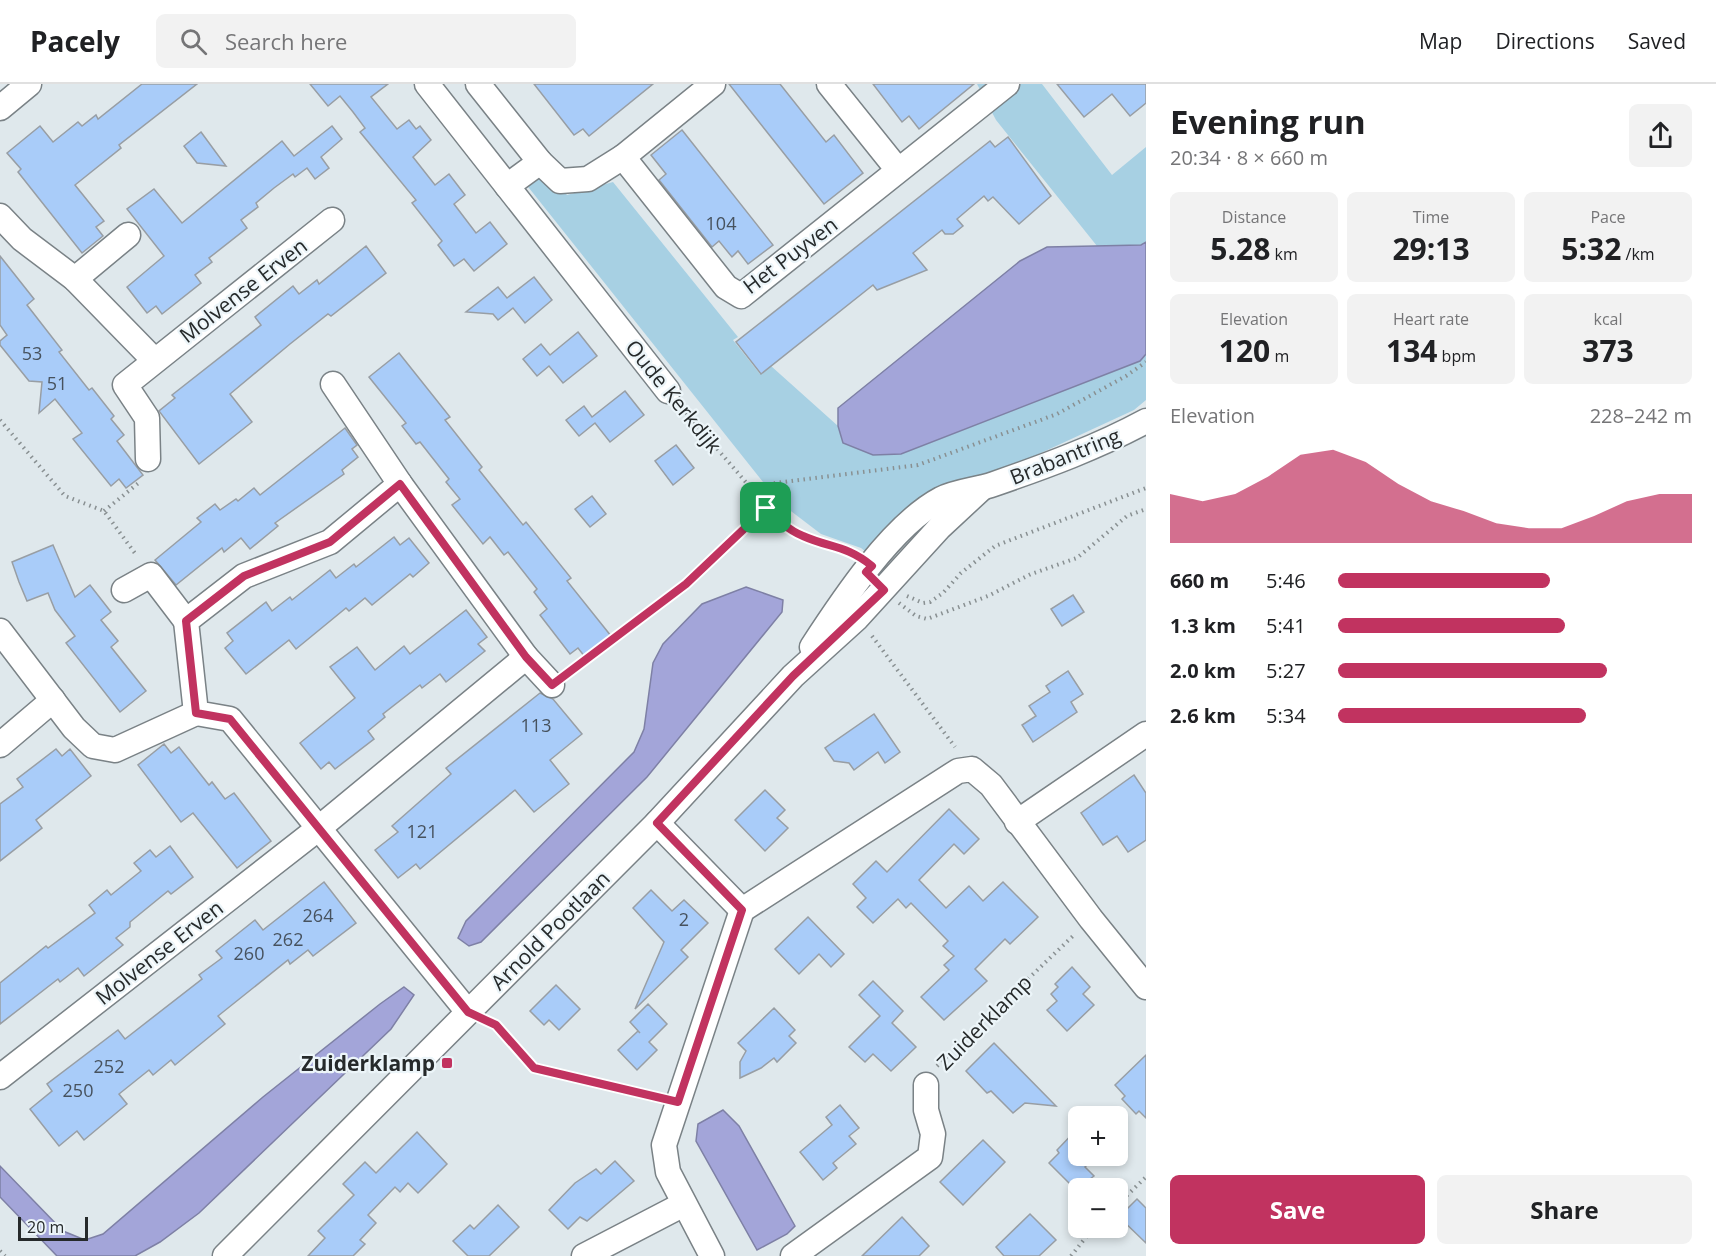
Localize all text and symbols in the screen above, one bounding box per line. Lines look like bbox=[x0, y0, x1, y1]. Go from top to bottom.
search box bbox=[156, 14, 576, 68]
text: Pacely bbox=[30, 22, 120, 60]
icon: search bbox=[177, 25, 210, 58]
text: Search here bbox=[225, 26, 347, 56]
text: Map bbox=[1419, 27, 1462, 55]
text: Directions bbox=[1495, 27, 1595, 55]
text: Saved bbox=[1628, 27, 1686, 55]
text: Evening run bbox=[1170, 99, 1366, 144]
button: share bbox=[1629, 104, 1692, 167]
text: 20:34 · 8 × 660 m bbox=[1170, 144, 1328, 171]
text: Distance bbox=[1222, 206, 1286, 228]
text: Time bbox=[1413, 206, 1449, 228]
text: Pace bbox=[1590, 206, 1626, 228]
street label: Het Puyven bbox=[737, 210, 843, 300]
house number: 104 bbox=[706, 211, 736, 235]
text: 5.28 bbox=[1210, 228, 1270, 269]
text: 29:13 bbox=[1392, 228, 1470, 269]
text: 5:32 bbox=[1561, 228, 1621, 269]
street label: Molvense Erven bbox=[173, 231, 313, 349]
text: km bbox=[1270, 243, 1298, 265]
text: /km bbox=[1621, 243, 1655, 265]
text: Elevation bbox=[1220, 308, 1288, 330]
text: Heart rate bbox=[1393, 308, 1469, 330]
text: kcal bbox=[1594, 308, 1623, 330]
text: 120 bbox=[1219, 330, 1270, 371]
text: 134 bbox=[1386, 330, 1437, 371]
text: 373 bbox=[1582, 330, 1634, 371]
street label: Oude Kerkdijk bbox=[620, 334, 728, 458]
house number: 53 bbox=[22, 341, 42, 365]
text: m bbox=[1270, 345, 1289, 367]
text: bpm bbox=[1437, 345, 1476, 367]
house number: 51 bbox=[47, 371, 67, 395]
text: Elevation bbox=[1170, 402, 1255, 429]
text: 228–242 m bbox=[1590, 402, 1692, 429]
street label: Brabantring bbox=[1006, 421, 1124, 491]
pin bbox=[740, 482, 791, 533]
icon: arrive bbox=[749, 491, 782, 524]
text: 660 m bbox=[1170, 567, 1229, 594]
text: 5:46 bbox=[1266, 567, 1306, 594]
text: 1.3 km bbox=[1170, 612, 1236, 639]
text: 5:41 bbox=[1266, 612, 1306, 639]
text: 2.0 km bbox=[1170, 657, 1236, 684]
text: 5:27 bbox=[1266, 657, 1306, 684]
text: 2.6 km bbox=[1170, 702, 1236, 729]
text: 5:34 bbox=[1266, 702, 1306, 729]
house number: 113 bbox=[521, 713, 551, 737]
house number: 121 bbox=[407, 819, 437, 843]
street label: Arnold Pootlaan bbox=[484, 864, 616, 996]
street label: Molvense Erven bbox=[89, 893, 229, 1011]
house number: 264 bbox=[303, 903, 333, 927]
house number: 2 bbox=[679, 907, 689, 931]
house number: 262 bbox=[273, 927, 303, 951]
house number: 260 bbox=[234, 941, 264, 965]
street label: Zuiderklamp bbox=[930, 968, 1038, 1076]
place label: Zuiderklamp bbox=[301, 1049, 435, 1077]
house number: 252 bbox=[94, 1054, 124, 1078]
marker: Zuiderklamp bbox=[440, 1056, 454, 1070]
house number: 250 bbox=[63, 1078, 93, 1102]
map controls bbox=[1068, 1106, 1128, 1238]
button: + bbox=[1068, 1106, 1128, 1166]
button: Save bbox=[1170, 1175, 1425, 1244]
button: Share bbox=[1437, 1175, 1692, 1244]
button: − bbox=[1068, 1178, 1128, 1238]
scale bar bbox=[18, 1214, 88, 1242]
text: 20 m bbox=[27, 1216, 64, 1238]

